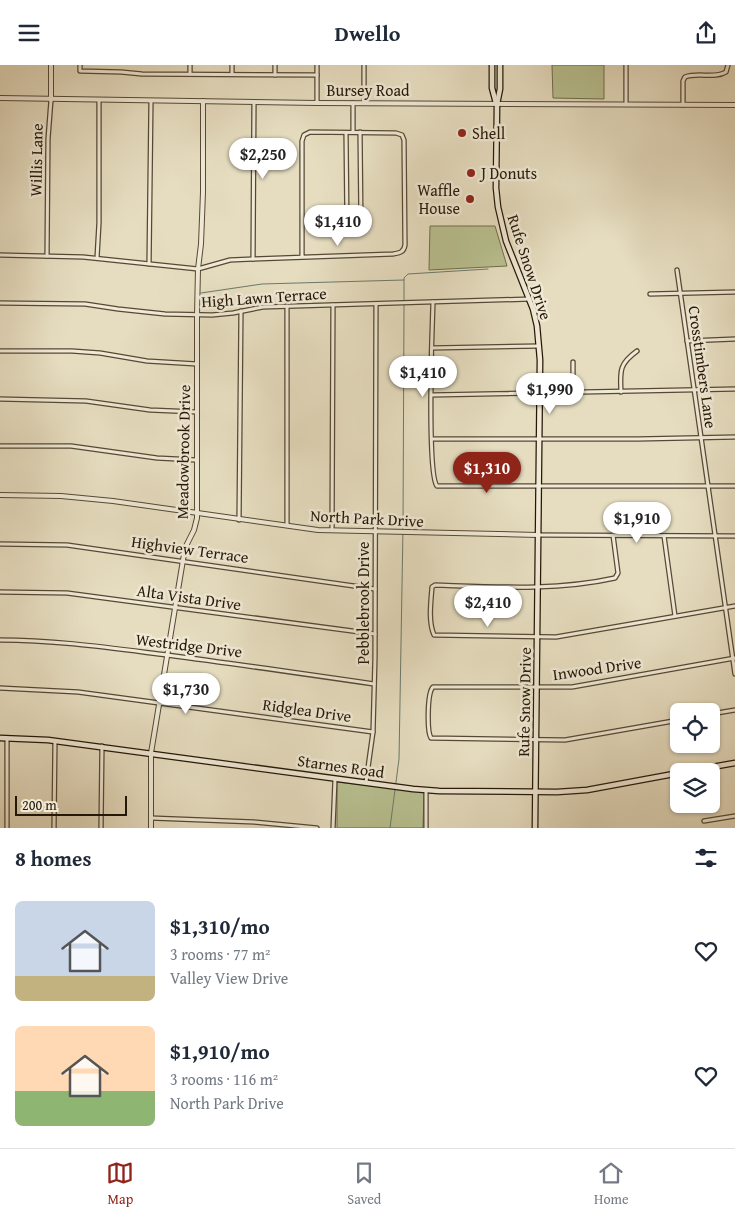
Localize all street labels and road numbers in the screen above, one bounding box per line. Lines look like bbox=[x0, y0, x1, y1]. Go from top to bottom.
street label: Bursey Road bbox=[326, 78, 410, 102]
street label: Willis Lane bbox=[23, 123, 49, 197]
street label: Rufe Snow Drive bbox=[502, 211, 558, 323]
street label: High Lawn Terrace bbox=[201, 281, 327, 313]
street label: Crosstimbers Lane bbox=[683, 304, 723, 430]
street label: Meadowbrook Drive bbox=[170, 385, 196, 519]
street label: North Park Drive bbox=[310, 503, 424, 533]
street label: Highview Terrace bbox=[130, 529, 250, 569]
street label: Pebblebrook Drive bbox=[351, 541, 375, 665]
street label: Alta Vista Drive bbox=[135, 578, 243, 616]
street label: Westridge Drive bbox=[134, 627, 244, 663]
street label: Rufe Snow Drive bbox=[511, 647, 537, 757]
street label: Inwood Drive bbox=[551, 650, 643, 686]
street label: Ridglea Drive bbox=[261, 692, 353, 728]
street label: Starnes Road bbox=[296, 748, 386, 784]

